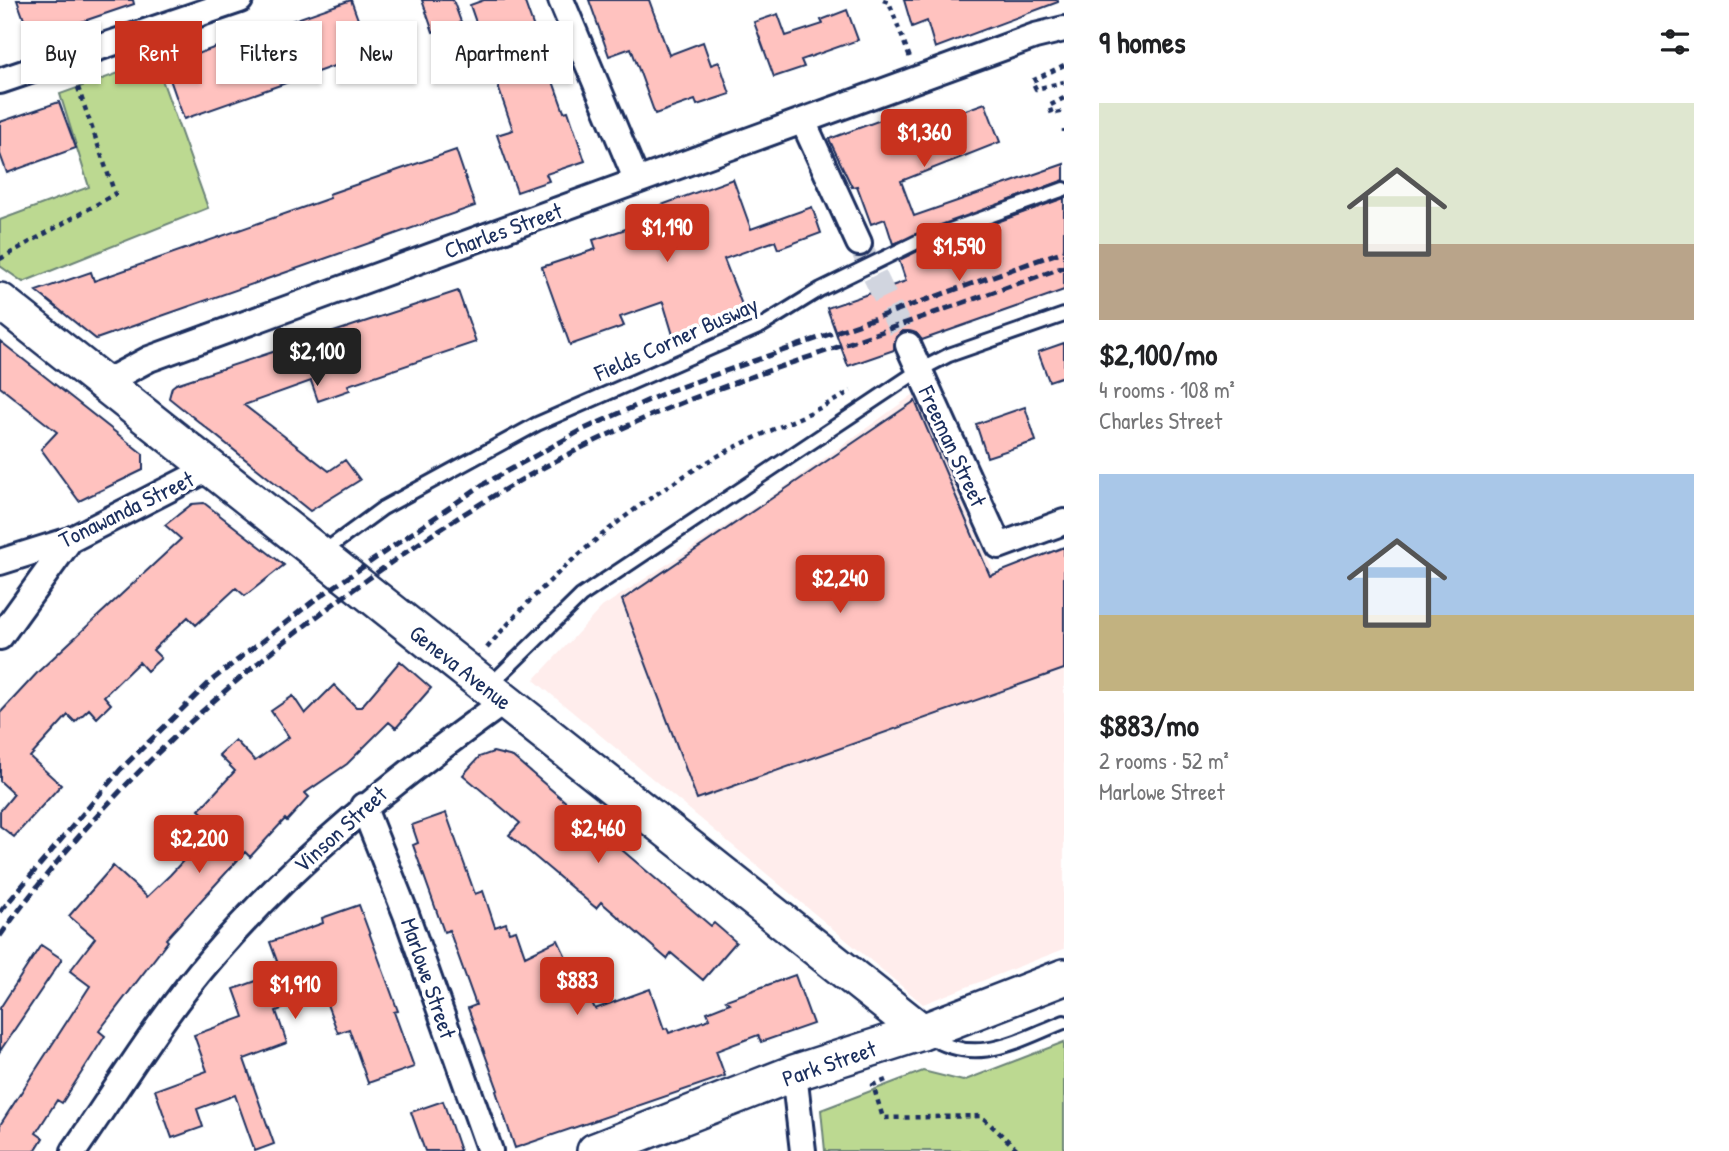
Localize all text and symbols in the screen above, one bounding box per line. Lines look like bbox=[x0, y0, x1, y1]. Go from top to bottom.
chip: Buy bbox=[21, 21, 101, 84]
chip: Rent bbox=[115, 21, 202, 84]
chip: Filters bbox=[216, 21, 322, 84]
chip: New bbox=[336, 21, 417, 84]
chip: Apartment bbox=[431, 21, 573, 84]
text: 9 homes bbox=[1099, 22, 1186, 62]
icon: filters bbox=[1656, 23, 1694, 61]
pin: $1,360 bbox=[867, 110, 981, 169]
text: $1,360 bbox=[897, 116, 951, 147]
icon: home bbox=[1334, 149, 1460, 275]
street label: Charles Street bbox=[440, 194, 567, 266]
pin: $1,190 bbox=[610, 204, 724, 264]
text: $1,190 bbox=[641, 211, 693, 242]
pin: $1,590 bbox=[902, 224, 1016, 283]
text: $1,590 bbox=[932, 230, 986, 261]
street label: Fields Corner Busway bbox=[589, 288, 763, 388]
pin: $2,100 bbox=[260, 328, 374, 388]
text: $2,100/mo bbox=[1099, 334, 1217, 374]
text: $2,100 bbox=[289, 335, 345, 366]
text: 4 rooms · 108 m² bbox=[1099, 374, 1235, 405]
street label: Freeman Street bbox=[911, 380, 995, 512]
text: Charles Street bbox=[1099, 405, 1222, 436]
street label: Tonawanda Street bbox=[53, 463, 200, 555]
icon: home bbox=[1334, 520, 1460, 646]
pin: $2,240 bbox=[783, 556, 897, 615]
text: $2,240 bbox=[812, 562, 868, 593]
street label: Geneva Avenue bbox=[404, 617, 518, 717]
text: $883/mo bbox=[1099, 705, 1199, 745]
text: 2 rooms · 52 m² bbox=[1099, 745, 1229, 776]
text: Marlowe Street bbox=[1099, 776, 1225, 807]
street label: Vinson Street bbox=[287, 778, 394, 879]
pin: $2,460 bbox=[541, 806, 655, 865]
text: $2,460 bbox=[570, 812, 626, 843]
pin: $2,200 bbox=[142, 816, 256, 875]
text: $2,200 bbox=[170, 822, 228, 853]
street label: Marlowe Street bbox=[394, 914, 464, 1043]
pin: $883 bbox=[536, 958, 618, 1017]
pin: $1,910 bbox=[238, 962, 352, 1021]
text: $883 bbox=[556, 964, 598, 995]
text: $1,910 bbox=[269, 968, 321, 999]
street label: Park Street bbox=[778, 1032, 881, 1093]

